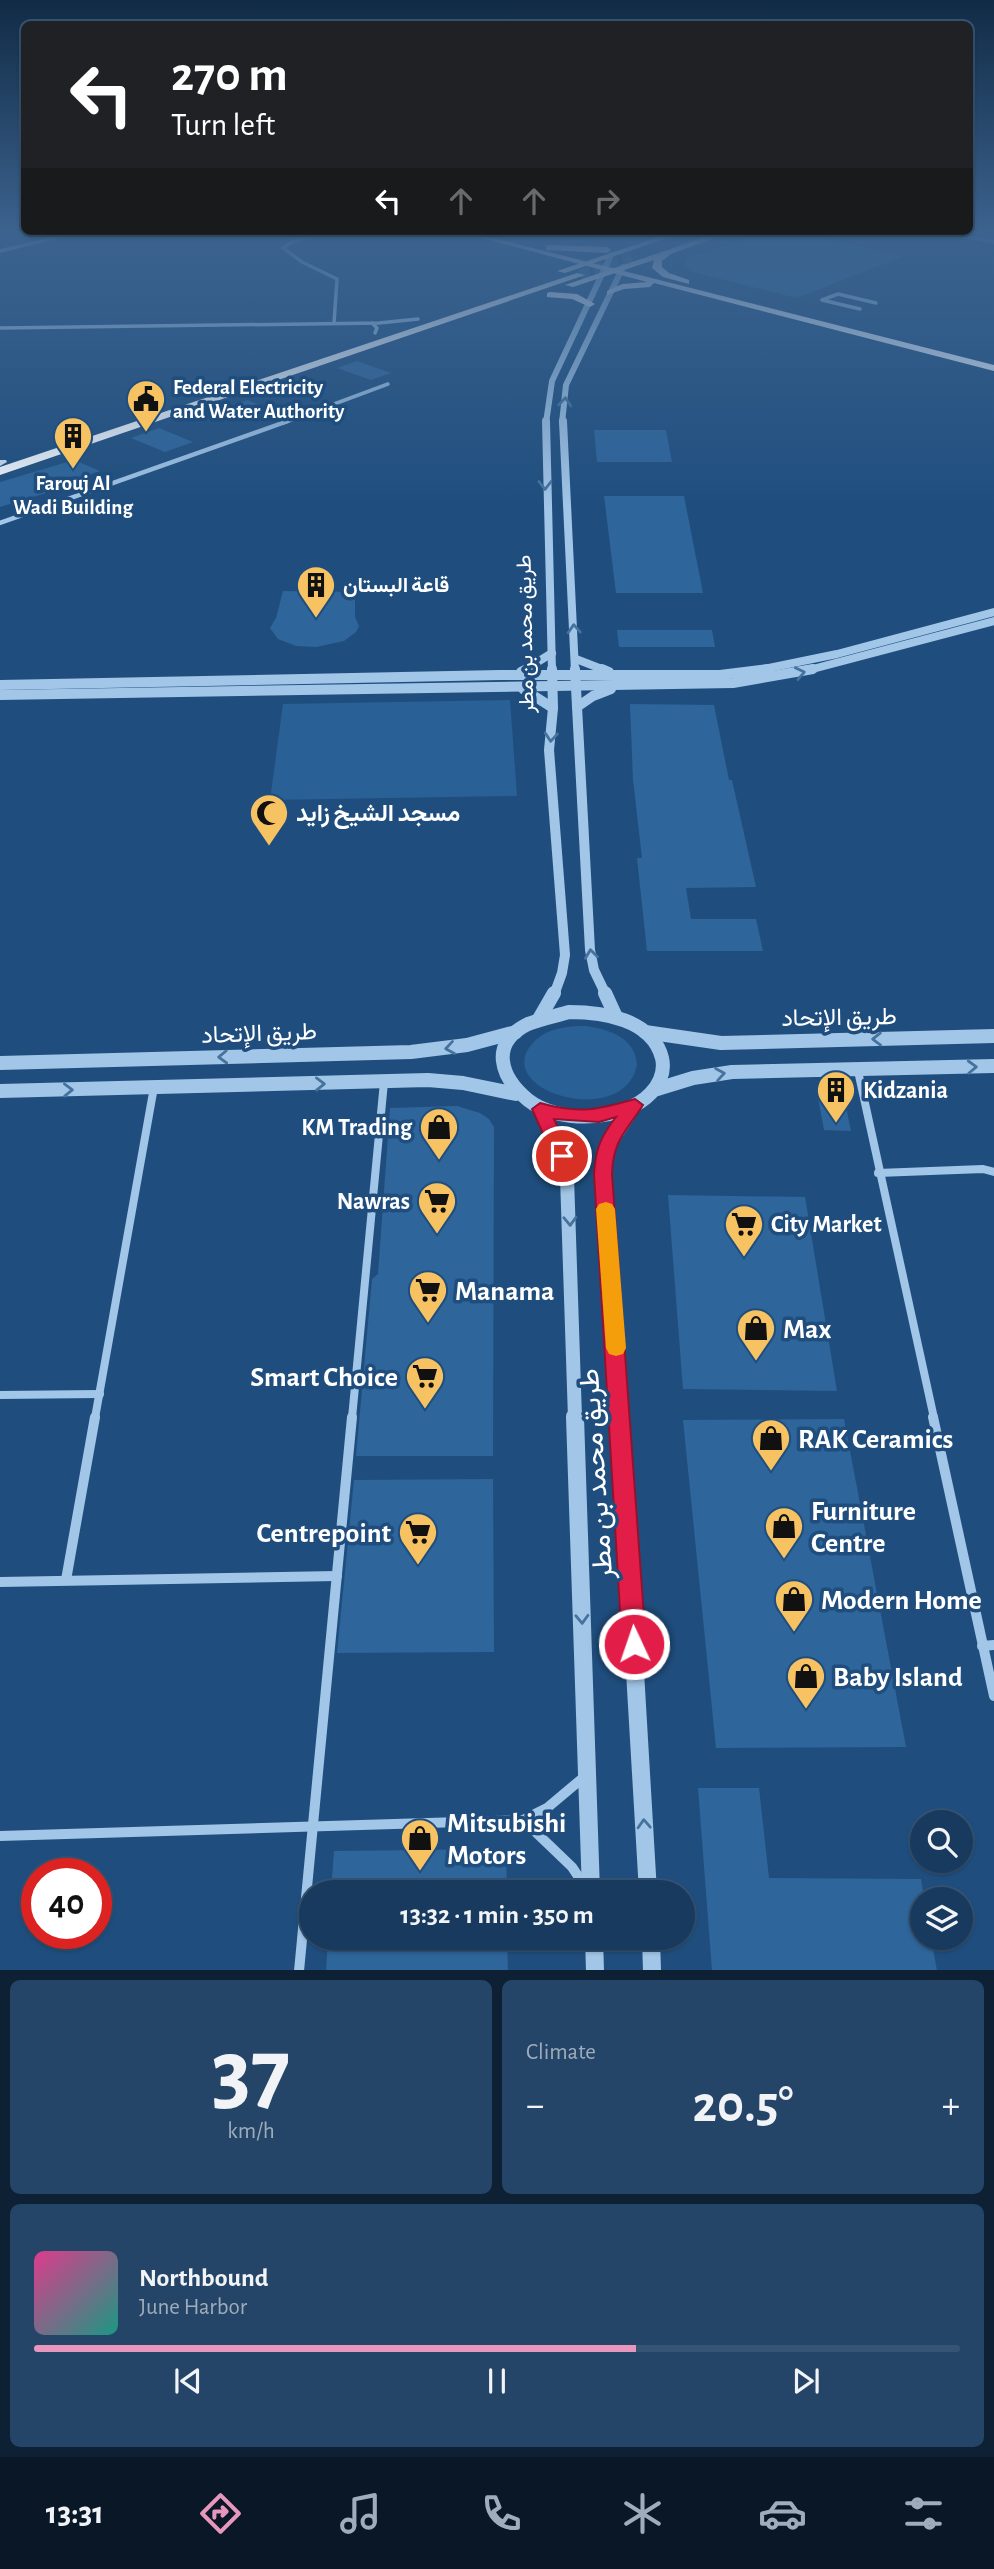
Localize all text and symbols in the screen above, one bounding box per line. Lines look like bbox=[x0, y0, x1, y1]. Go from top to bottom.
icon: left bbox=[56, 49, 147, 140]
text: 270 m bbox=[171, 51, 288, 100]
text: Turn left bbox=[171, 109, 275, 141]
icon: left bbox=[369, 182, 407, 220]
icon: ahead bbox=[442, 182, 480, 220]
icon: ahead bbox=[515, 182, 553, 220]
icon: right bbox=[588, 182, 626, 220]
place label: Federal Electricity and Water Authority bbox=[173, 377, 345, 422]
public building icon: Federal Electricity and Water Authority bbox=[125, 378, 167, 433]
one-way arrow bbox=[557, 396, 572, 407]
building icon: Farouj Al Wadi Building bbox=[52, 415, 94, 470]
place label: Farouj Al Wadi Building bbox=[13, 473, 133, 518]
one-way arrow bbox=[537, 480, 553, 491]
street label: طريق محمد بن مطر bbox=[514, 555, 539, 714]
building icon: قاعة البستان bbox=[295, 564, 337, 619]
place label: قاعة البستان bbox=[343, 575, 449, 597]
one-way arrow bbox=[567, 623, 582, 634]
one-way arrow bbox=[794, 667, 806, 682]
one-way arrow bbox=[543, 731, 558, 742]
mosque icon: مسجد الشيخ زايد bbox=[248, 792, 290, 847]
place label: مسجد الشيخ زايد bbox=[296, 802, 460, 830]
one-way arrow bbox=[584, 948, 599, 960]
street label: طريق اﻹتحاد bbox=[781, 1005, 897, 1033]
street label: طريق اﻹتحاد bbox=[201, 1020, 317, 1050]
one-way arrow bbox=[871, 1031, 882, 1047]
one-way arrow bbox=[444, 1040, 456, 1055]
one-way arrow bbox=[217, 1049, 228, 1064]
one-way arrow bbox=[967, 1059, 977, 1075]
one-way arrow bbox=[714, 1067, 726, 1082]
building icon: Kidzania bbox=[815, 1069, 857, 1124]
one-way arrow bbox=[315, 1076, 326, 1091]
place label: Kidzania bbox=[863, 1079, 948, 1103]
one-way arrow bbox=[63, 1082, 74, 1097]
shop icon: KM Trading bbox=[418, 1106, 460, 1161]
place label: KM Trading bbox=[301, 1116, 413, 1140]
pin bbox=[532, 1126, 592, 1186]
icon: arrive bbox=[543, 1137, 581, 1175]
supermarket icon: Nawras bbox=[416, 1180, 458, 1235]
place label: Nawras bbox=[337, 1190, 410, 1214]
supermarket icon: City Market bbox=[723, 1203, 765, 1258]
place label: City Market bbox=[771, 1213, 882, 1237]
one-way arrow bbox=[562, 1215, 577, 1226]
supermarket icon: Manama bbox=[407, 1269, 449, 1324]
place label: Manama bbox=[455, 1278, 555, 1306]
shop icon: Max bbox=[735, 1307, 777, 1362]
place label: Max bbox=[783, 1316, 832, 1344]
supermarket icon: Smart Choice bbox=[404, 1355, 446, 1410]
place label: Smart Choice bbox=[250, 1364, 398, 1392]
street label: طريق محمد بن مطر bbox=[576, 1367, 620, 1581]
shop icon: RAK Ceramics bbox=[750, 1417, 792, 1472]
place label: RAK Ceramics bbox=[798, 1426, 953, 1454]
place label: Furniture Centre bbox=[811, 1498, 916, 1558]
shop icon: Furniture Centre bbox=[763, 1505, 805, 1560]
supermarket icon: Centrepoint bbox=[397, 1511, 439, 1566]
place label: Centrepoint bbox=[257, 1520, 392, 1548]
shop icon: Modern Home bbox=[773, 1578, 815, 1633]
place label: Modern Home bbox=[821, 1587, 982, 1615]
position arrow bbox=[597, 1607, 671, 1681]
one-way arrow bbox=[574, 1614, 589, 1625]
shop icon: Baby Island bbox=[785, 1655, 827, 1710]
place label: Baby Island bbox=[833, 1664, 963, 1692]
place label: Mitsubishi Motors bbox=[447, 1810, 566, 1870]
map controls bbox=[910, 1810, 973, 1950]
button: search bbox=[910, 1810, 973, 1873]
shop icon: Mitsubishi Motors bbox=[399, 1817, 441, 1872]
one-way arrow bbox=[637, 1818, 652, 1829]
speed limit sign: 40 bbox=[21, 1858, 112, 1949]
button: layers bbox=[910, 1887, 973, 1950]
text: 13:32 · 1 min · 350 m bbox=[400, 1902, 594, 1928]
text: 37 bbox=[212, 2027, 290, 2118]
text: Climate bbox=[526, 2041, 596, 2064]
text: 20.5° bbox=[692, 2079, 794, 2131]
text: − bbox=[526, 2087, 544, 2125]
text: + bbox=[942, 2087, 960, 2125]
text: km/h bbox=[227, 2120, 275, 2143]
text: Northbound bbox=[139, 2265, 268, 2291]
text: June Harbor bbox=[139, 2296, 247, 2319]
icon: previous bbox=[169, 2362, 207, 2400]
icon: pause bbox=[478, 2362, 516, 2400]
icon: next bbox=[787, 2362, 825, 2400]
icon: directions bbox=[196, 2489, 245, 2538]
icon: music bbox=[336, 2489, 385, 2538]
icon: phone bbox=[477, 2489, 526, 2538]
icon: climate bbox=[618, 2489, 667, 2538]
icon: car bbox=[758, 2489, 807, 2538]
icon: filters bbox=[899, 2489, 948, 2538]
text: 13:31 bbox=[46, 2497, 104, 2529]

